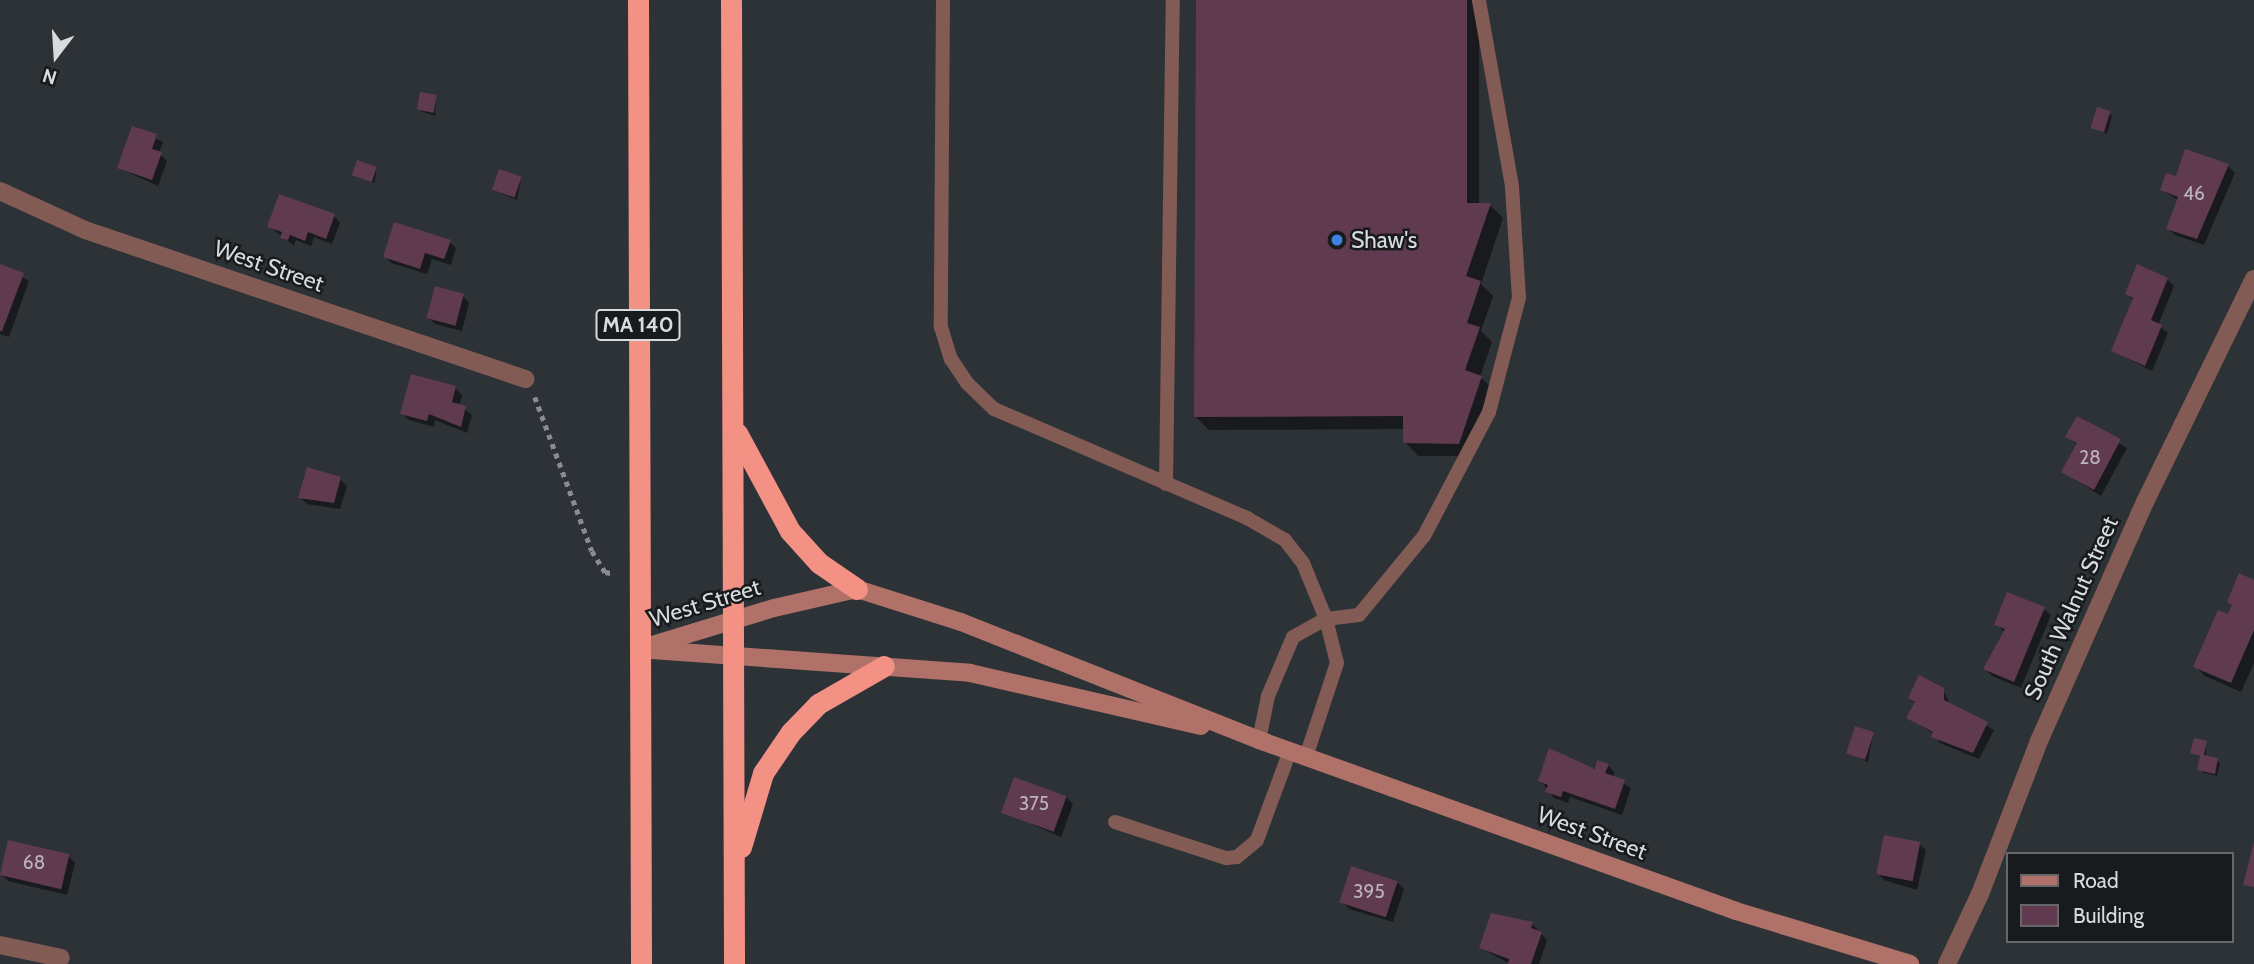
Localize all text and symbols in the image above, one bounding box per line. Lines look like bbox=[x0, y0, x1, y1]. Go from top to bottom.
north arrow bbox=[21, 21, 91, 91]
text: N bbox=[40, 64, 60, 90]
house number: 46 bbox=[2183, 183, 2205, 205]
place label: Shaw's bbox=[1351, 226, 1417, 254]
marker: Shaw's bbox=[1329, 232, 1345, 248]
street label: West Street bbox=[211, 234, 327, 298]
road number: MA 140 bbox=[594, 308, 682, 342]
house number: 28 bbox=[2079, 447, 2101, 469]
street label: South Walnut Street bbox=[2018, 512, 2124, 704]
street label: West Street bbox=[646, 573, 764, 633]
house number: 375 bbox=[1019, 793, 1049, 815]
street label: West Street bbox=[1534, 801, 1650, 865]
house number: 68 bbox=[23, 852, 45, 874]
legend bbox=[2006, 852, 2233, 943]
text: Road bbox=[2073, 868, 2119, 893]
house number: 395 bbox=[1353, 881, 1385, 903]
text: Building bbox=[2073, 903, 2144, 928]

